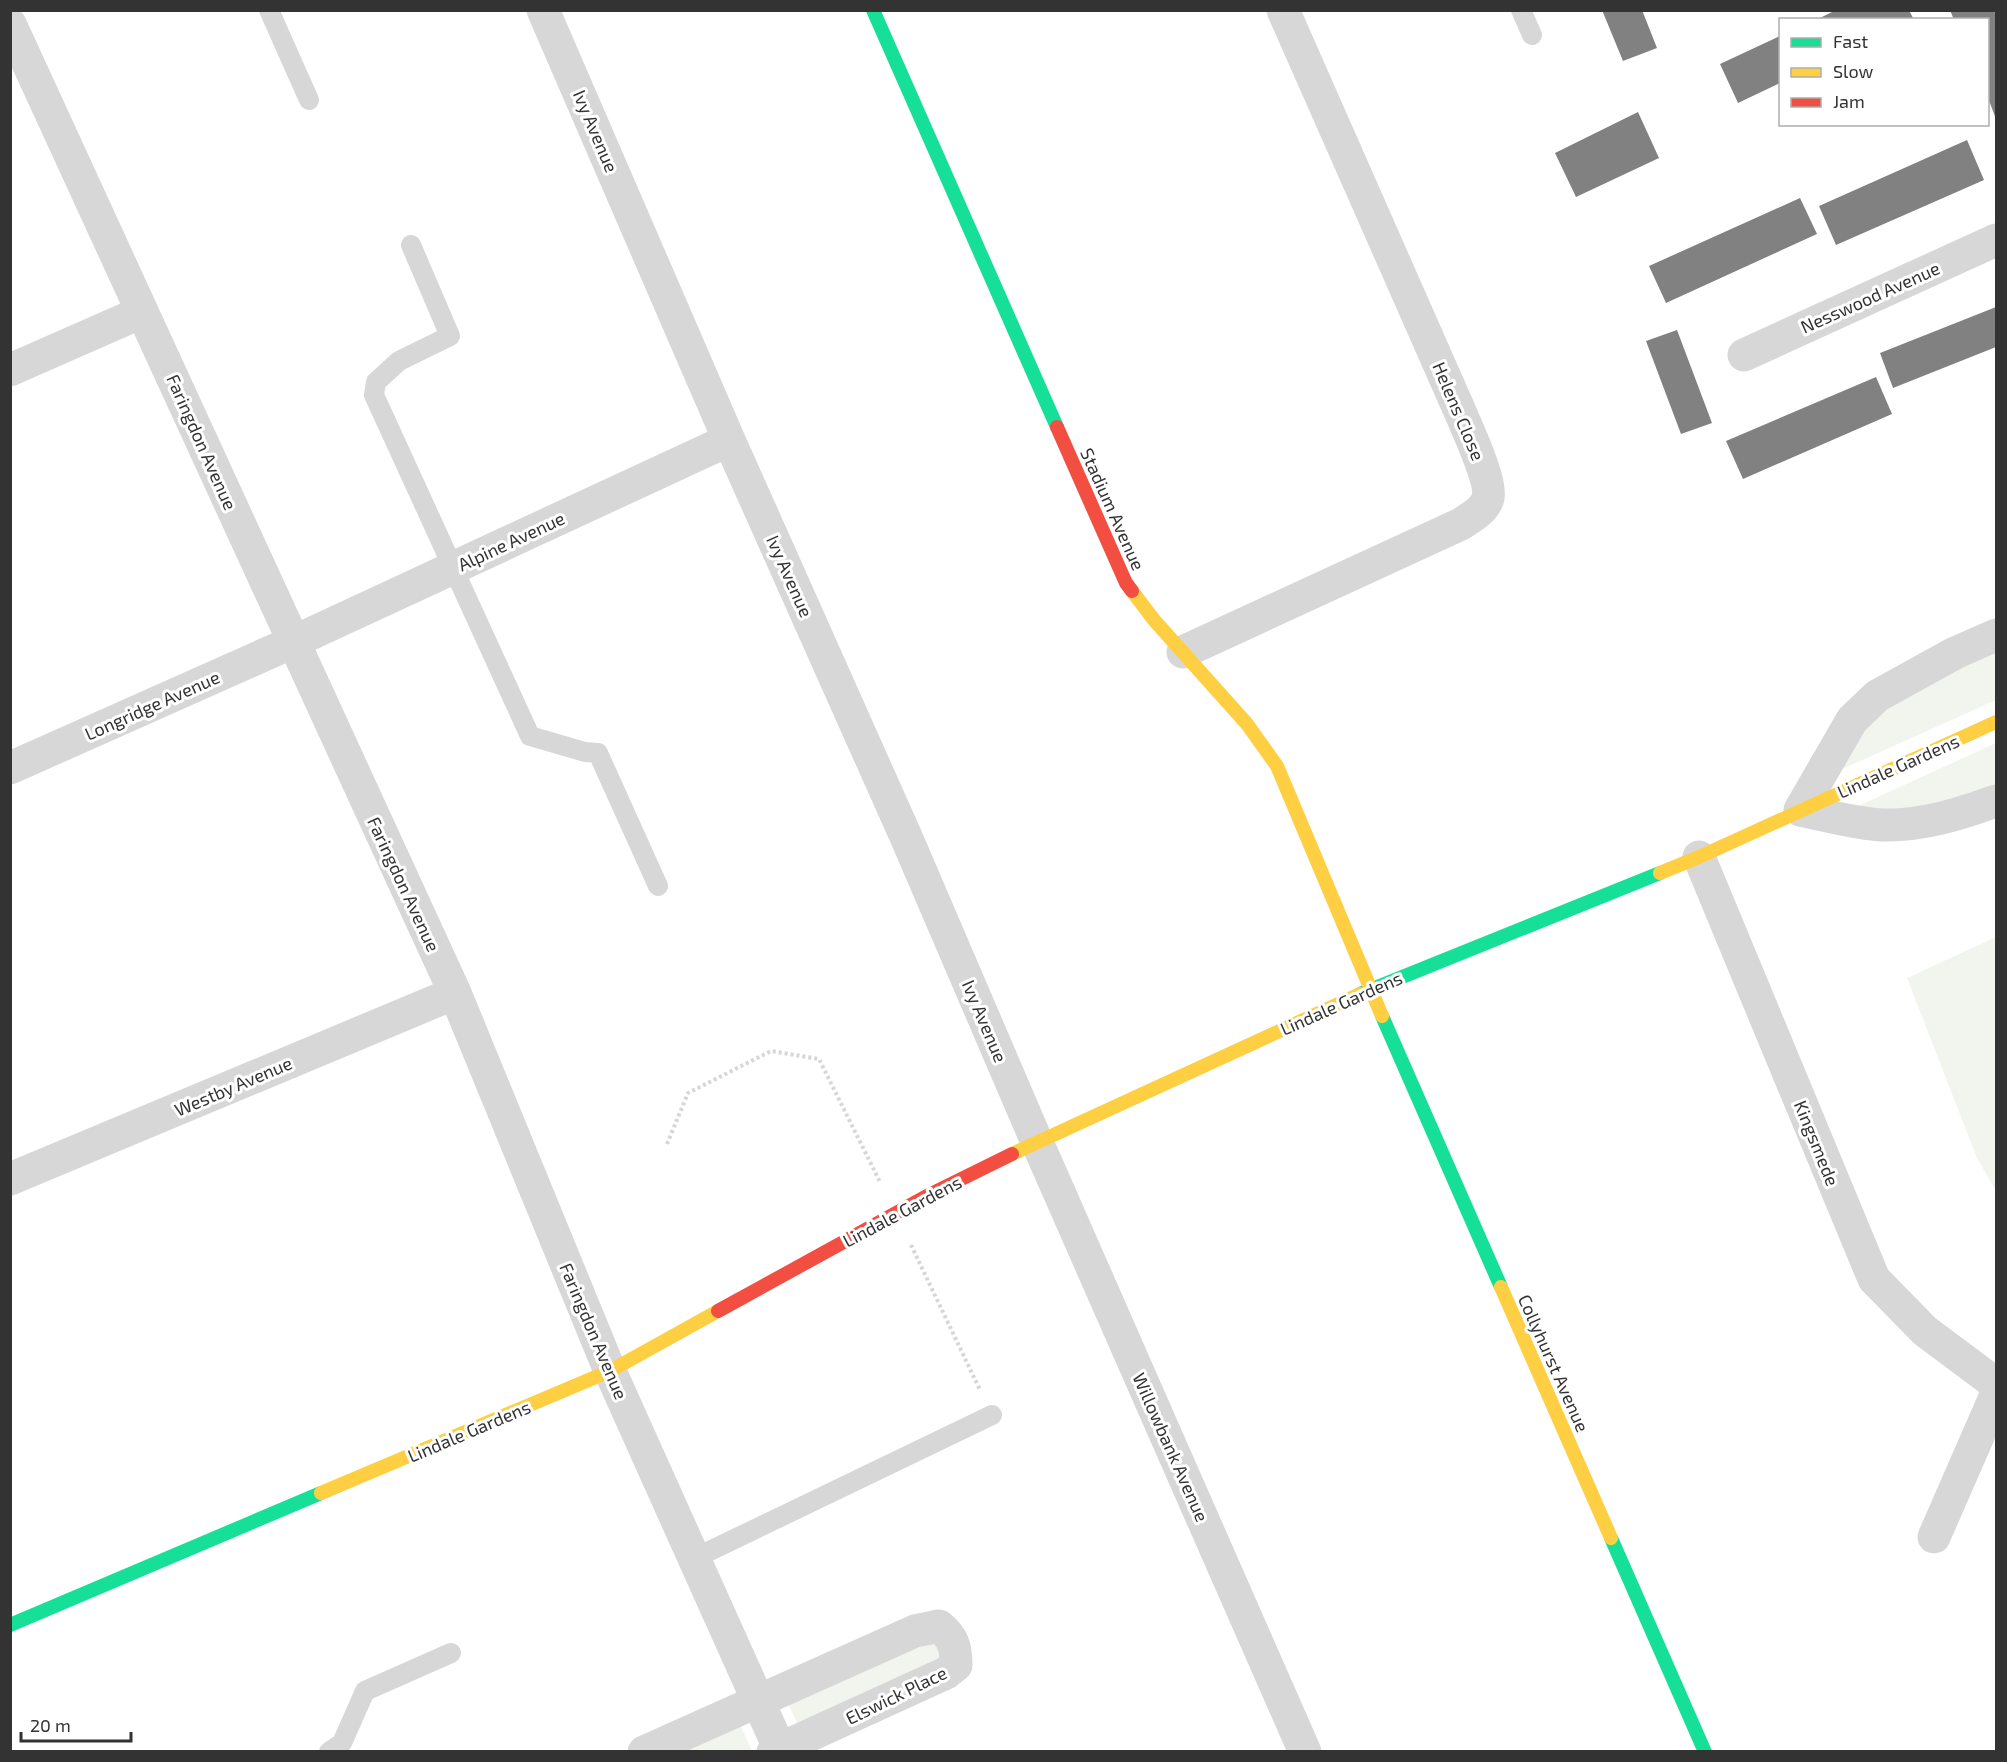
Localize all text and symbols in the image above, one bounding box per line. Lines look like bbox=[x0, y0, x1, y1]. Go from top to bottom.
legend bbox=[1779, 18, 1989, 126]
text: Fast bbox=[1833, 30, 1868, 52]
text: Slow bbox=[1833, 60, 1874, 82]
street label: Ivy Avenue bbox=[569, 87, 623, 175]
text: Jam bbox=[1833, 90, 1865, 112]
street label: Nesswood Avenue bbox=[1797, 256, 1943, 338]
street label: Helens Close bbox=[1428, 358, 1490, 464]
street label: Faringdon Avenue bbox=[162, 371, 242, 513]
street label: Stadium Avenue bbox=[1076, 444, 1150, 574]
street label: Alpine Avenue bbox=[454, 507, 568, 575]
street label: Ivy Avenue bbox=[762, 532, 818, 620]
street label: Longridge Avenue bbox=[81, 665, 223, 745]
street label: Lindale Gardens bbox=[1834, 729, 1962, 803]
street label: Faringdon Avenue bbox=[363, 813, 445, 955]
street label: Lindale Gardens bbox=[1277, 966, 1405, 1040]
street label: Ivy Avenue bbox=[958, 977, 1012, 1065]
street label: Westby Avenue bbox=[171, 1051, 295, 1121]
street label: Kingsmede bbox=[1790, 1097, 1844, 1189]
street label: Lindale Gardens bbox=[839, 1170, 965, 1252]
street label: Faringdon Avenue bbox=[555, 1259, 633, 1403]
street label: Collyhurst Avenue bbox=[1514, 1291, 1594, 1435]
street label: Willowbank Avenue bbox=[1128, 1369, 1214, 1525]
street label: Lindale Gardens bbox=[404, 1395, 534, 1467]
street label: Elswick Place bbox=[842, 1661, 950, 1729]
scale bar bbox=[21, 1705, 130, 1743]
text: 20 m bbox=[30, 1714, 71, 1736]

